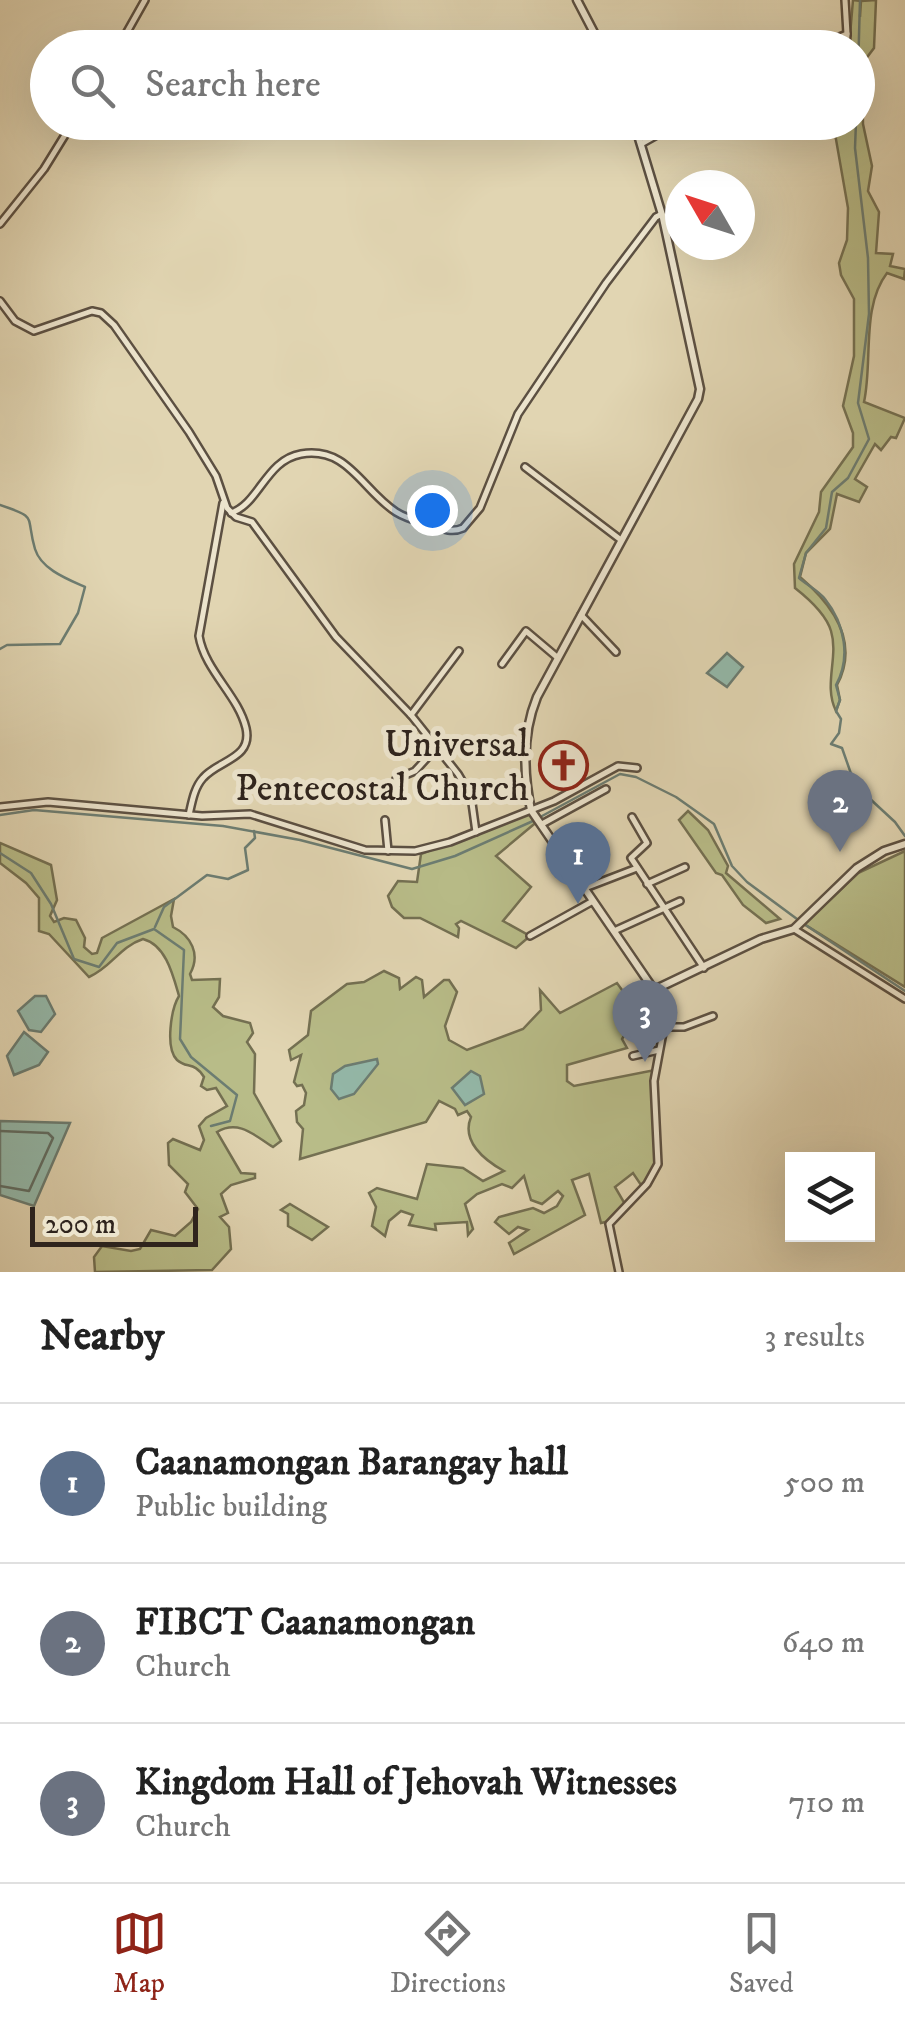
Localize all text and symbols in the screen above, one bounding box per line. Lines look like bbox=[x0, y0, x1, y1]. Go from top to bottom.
search box bbox=[30, 30, 875, 140]
icon: search bbox=[65, 58, 120, 113]
text: Search here bbox=[145, 61, 321, 109]
north arrow bbox=[665, 170, 755, 260]
your location bbox=[407, 485, 458, 536]
place label: Universal Pentecostal Church bbox=[235, 721, 530, 813]
church icon: Universal Pentecostal Church bbox=[538, 739, 590, 791]
pin: 2 bbox=[808, 770, 872, 852]
pin: 1 bbox=[546, 822, 610, 904]
pin: 3 bbox=[612, 980, 678, 1062]
map controls bbox=[785, 1152, 875, 1242]
button: layers bbox=[785, 1152, 875, 1242]
scale bar bbox=[30, 1202, 198, 1246]
text: 200 m bbox=[45, 1207, 116, 1242]
text: Nearby bbox=[40, 1311, 164, 1363]
text: 3 results bbox=[764, 1317, 865, 1357]
text: Caanamongan Barangay hall bbox=[135, 1439, 568, 1487]
text: 1 bbox=[67, 1463, 78, 1503]
text: 500 m bbox=[784, 1463, 865, 1503]
text: Public building bbox=[135, 1487, 327, 1527]
text: FIBCT Caanamongan bbox=[135, 1599, 475, 1647]
text: 2 bbox=[65, 1623, 80, 1663]
text: 640 m bbox=[782, 1623, 865, 1663]
text: Church bbox=[135, 1647, 231, 1687]
text: Kingdom Hall of Jehovah Witnesses bbox=[135, 1759, 677, 1807]
text: 3 bbox=[67, 1783, 78, 1823]
text: 710 m bbox=[788, 1783, 865, 1823]
text: Church bbox=[135, 1807, 231, 1847]
tab: Map bbox=[112, 1906, 167, 2001]
tab: Directions bbox=[390, 1906, 506, 2001]
tab: Saved bbox=[729, 1906, 793, 2001]

